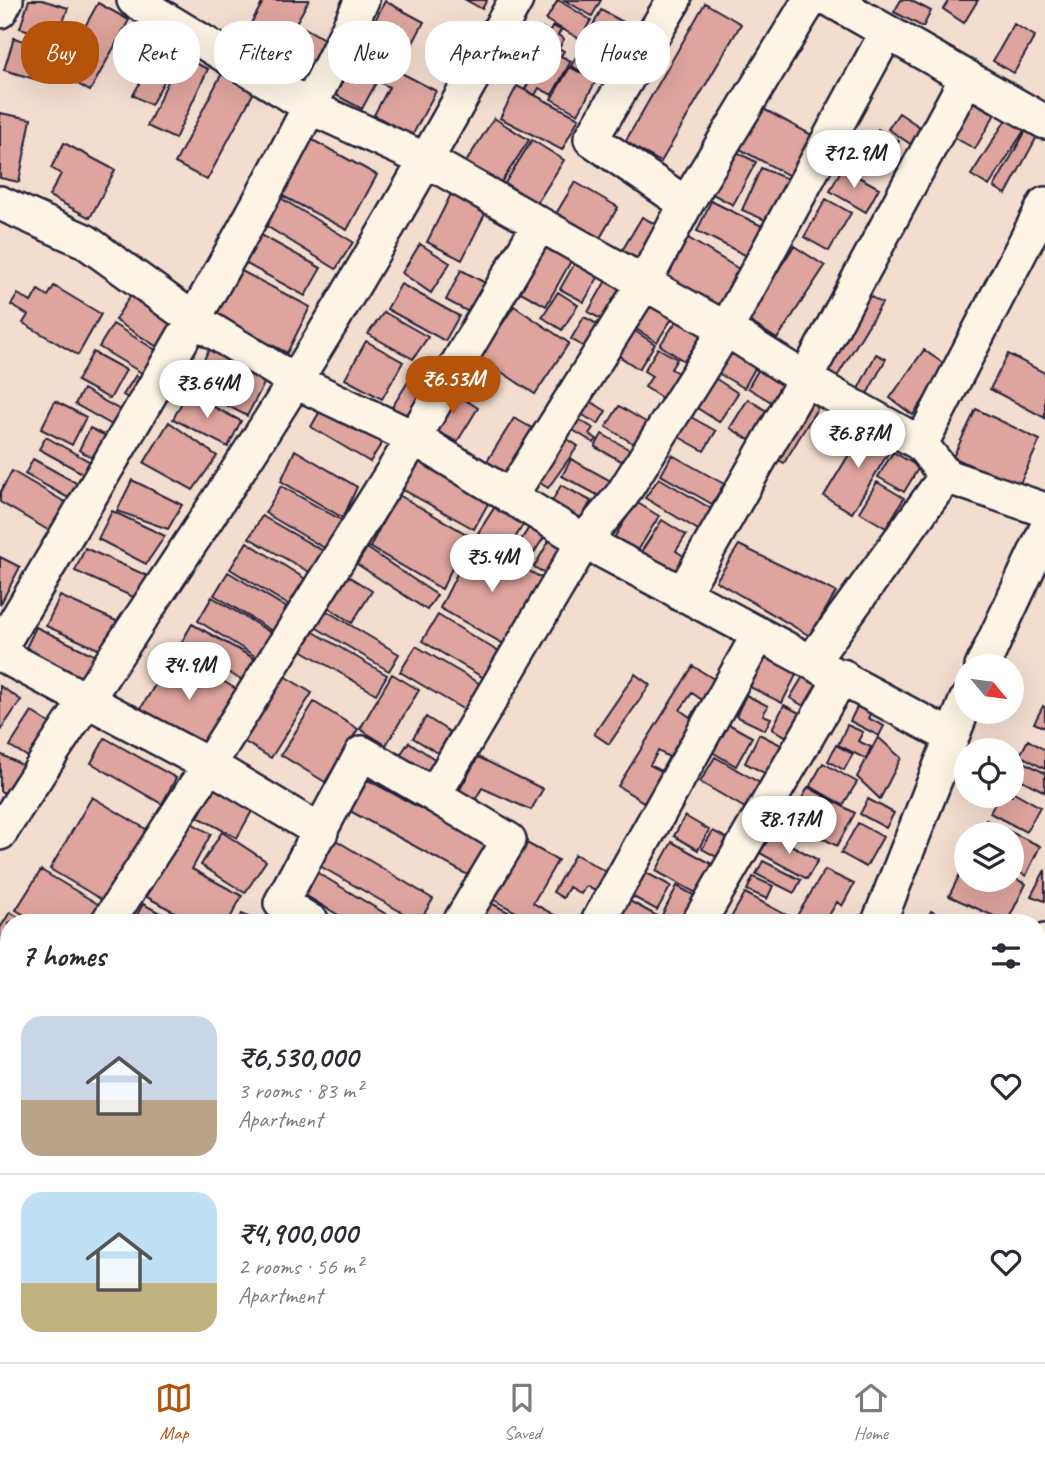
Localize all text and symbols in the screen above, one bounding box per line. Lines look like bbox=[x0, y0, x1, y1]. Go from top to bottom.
chip: Buy bbox=[21, 21, 99, 84]
chip: Rent bbox=[113, 21, 200, 84]
chip: Filters bbox=[214, 21, 314, 84]
chip: New bbox=[328, 21, 411, 84]
chip: Apartment bbox=[425, 21, 561, 84]
chip: House bbox=[575, 21, 670, 84]
pin: ₹12.9M bbox=[797, 130, 911, 190]
text: ₹12.9M bbox=[823, 138, 885, 167]
pin: ₹6.53M bbox=[396, 356, 510, 416]
pin: ₹3.64M bbox=[150, 360, 264, 420]
text: ₹6.53M bbox=[422, 364, 484, 393]
text: ₹3.64M bbox=[175, 368, 239, 397]
pin: ₹6.87M bbox=[801, 410, 915, 470]
text: ₹6.87M bbox=[826, 418, 890, 447]
pin: ₹5.4M bbox=[443, 534, 541, 594]
text: ₹5.4M bbox=[466, 542, 518, 571]
pin: ₹4.9M bbox=[140, 642, 238, 702]
text: ₹4.9M bbox=[163, 650, 215, 679]
north arrow bbox=[954, 654, 1024, 724]
map controls bbox=[954, 654, 1024, 892]
button: locate bbox=[954, 738, 1024, 808]
pin: ₹8.17M bbox=[732, 796, 846, 856]
text: ₹8.17M bbox=[758, 804, 820, 833]
button: layers bbox=[954, 822, 1024, 892]
text: 7 homes bbox=[21, 937, 106, 975]
icon: filters bbox=[987, 937, 1025, 975]
text: ₹6,530,000 bbox=[238, 1038, 358, 1076]
icon: home bbox=[77, 1044, 161, 1128]
icon: heart bbox=[987, 1067, 1025, 1105]
text: 3 rooms · 83 m² bbox=[238, 1076, 362, 1105]
text: Apartment bbox=[238, 1105, 323, 1134]
text: ₹4,900,000 bbox=[238, 1214, 358, 1252]
icon: home bbox=[77, 1220, 161, 1304]
icon: heart bbox=[987, 1243, 1025, 1281]
text: 2 rooms · 56 m² bbox=[238, 1252, 362, 1281]
text: Apartment bbox=[238, 1281, 323, 1310]
tab: Map bbox=[155, 1379, 193, 1445]
tab: Saved bbox=[503, 1379, 541, 1445]
tab: Home bbox=[852, 1379, 890, 1445]

